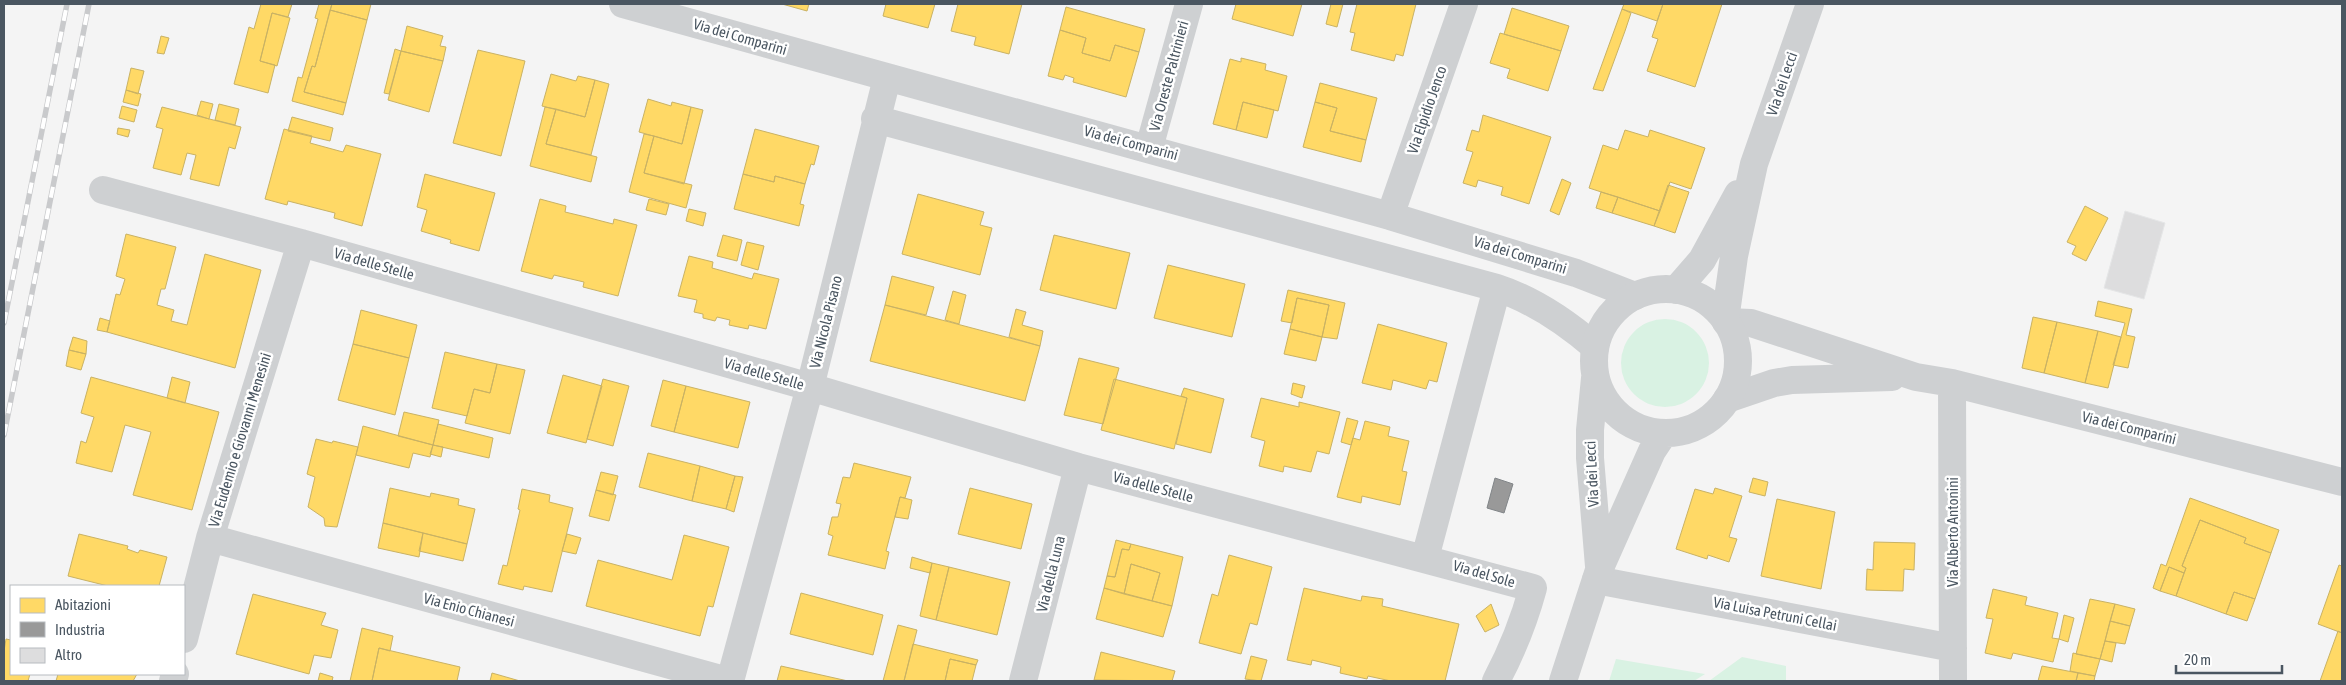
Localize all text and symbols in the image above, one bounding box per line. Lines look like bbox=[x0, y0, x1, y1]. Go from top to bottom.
street label: Via dei Comparini bbox=[691, 15, 789, 58]
street label: Via Oreste Paltrinieri bbox=[1146, 19, 1191, 133]
street label: Via dei Lecci bbox=[1763, 50, 1800, 118]
street label: Via Elpidio Jenco bbox=[1404, 64, 1450, 156]
street label: Via dei Comparini bbox=[1082, 122, 1180, 163]
street label: Via dei Comparini bbox=[1471, 232, 1569, 277]
street label: Via delle Stelle bbox=[332, 244, 416, 283]
street label: Via Nicola Pisano bbox=[806, 274, 845, 370]
street label: Via Eudemio e Giovanni Menesini bbox=[205, 351, 274, 529]
street label: Via delle Stelle bbox=[722, 354, 806, 393]
street label: Via dei Comparini bbox=[2080, 408, 2178, 447]
street label: Via dei Lecci bbox=[1581, 440, 1602, 508]
street label: Via delle Stelle bbox=[1111, 468, 1195, 505]
street label: Via Alberto Antonini bbox=[1944, 477, 1961, 587]
street label: Via della Luna bbox=[1033, 534, 1068, 614]
street label: Via del Sole bbox=[1451, 557, 1517, 591]
legend bbox=[10, 585, 185, 675]
street label: Via Enio Chianesi bbox=[422, 589, 516, 630]
street label: Via Luisa Petruni Cellai bbox=[1712, 593, 1838, 634]
text: Abitazioni bbox=[55, 596, 111, 613]
text: Industria bbox=[55, 621, 105, 638]
scale bar bbox=[2176, 642, 2282, 674]
text: Altro bbox=[55, 646, 82, 663]
text: 20 m bbox=[2184, 651, 2211, 668]

